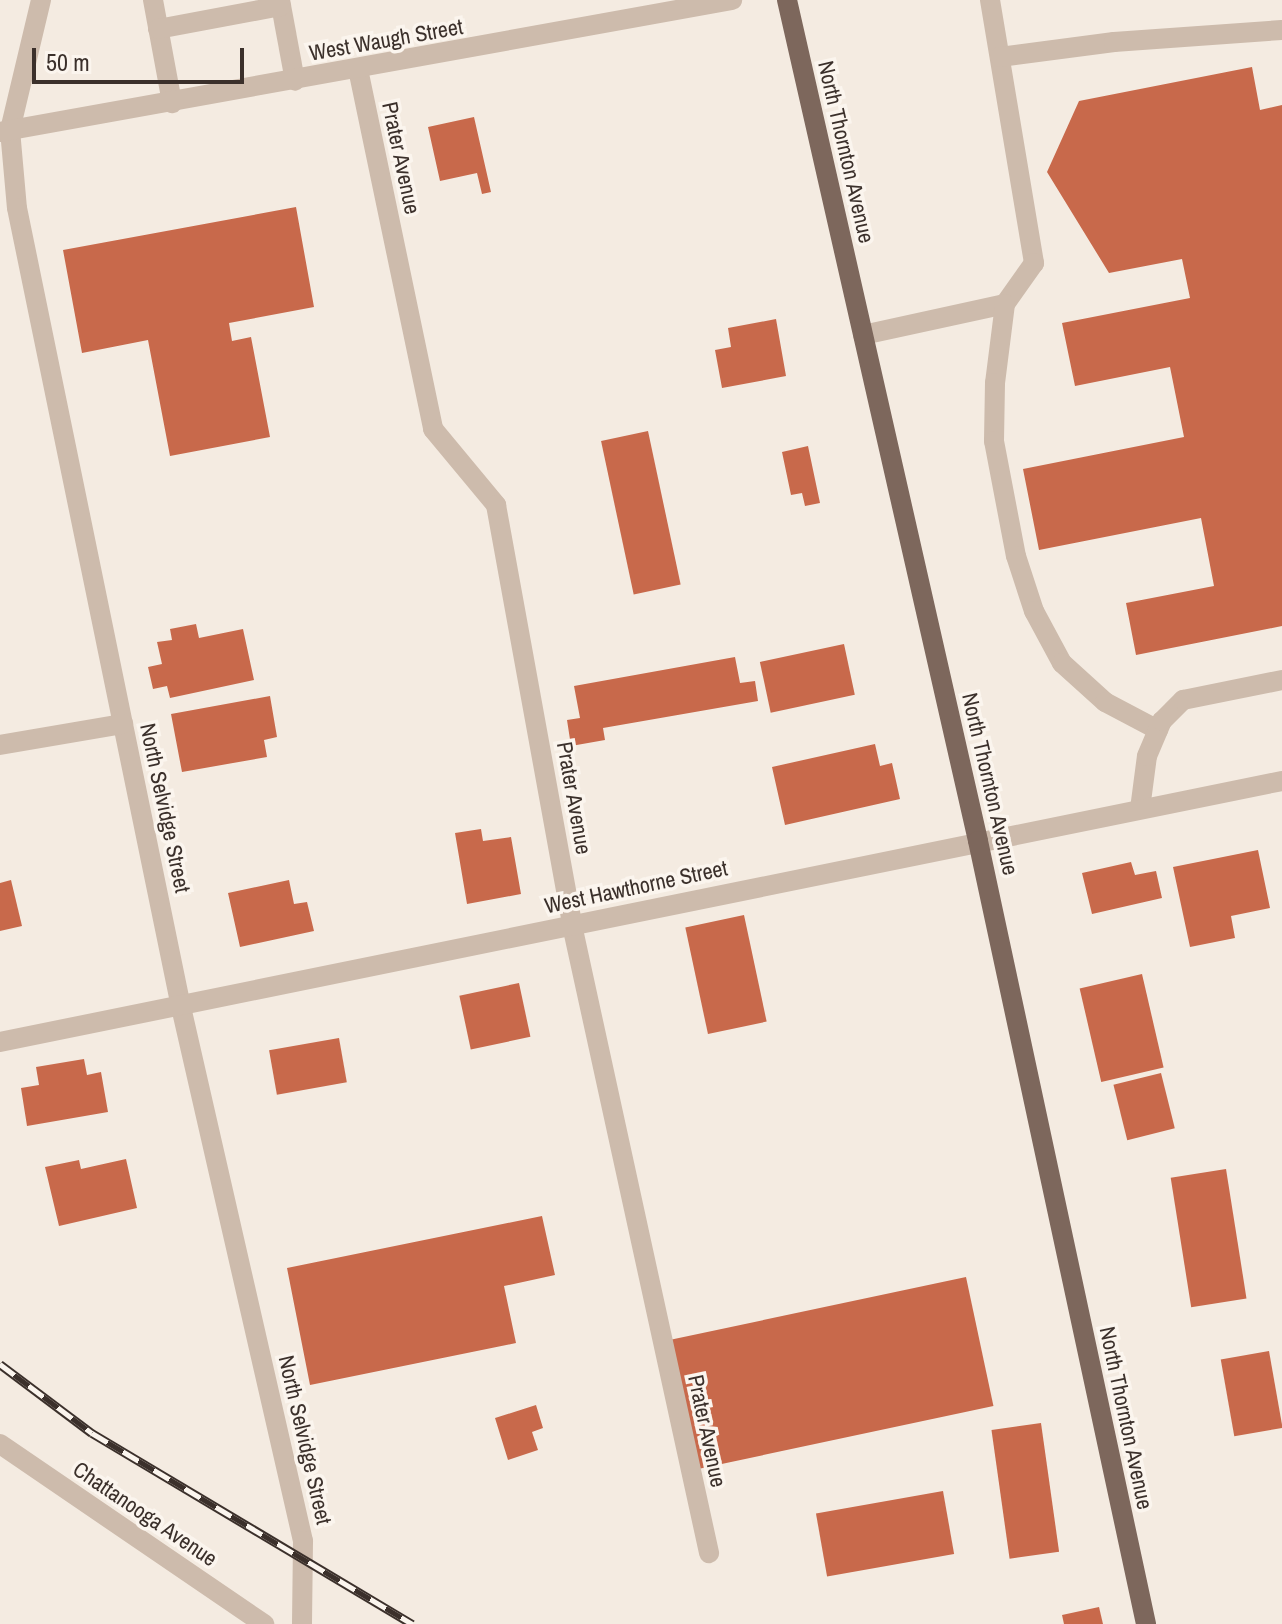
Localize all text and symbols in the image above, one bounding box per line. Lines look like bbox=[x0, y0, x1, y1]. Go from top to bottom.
street label: West Waugh Street bbox=[307, 14, 465, 66]
scale bar bbox=[36, 32, 248, 82]
text: 50 m bbox=[46, 46, 90, 78]
street label: North Thornton Avenue bbox=[812, 58, 880, 246]
street label: Prater Avenue bbox=[376, 99, 426, 217]
street label: North Thornton Avenue bbox=[956, 690, 1024, 878]
street label: North Selvidge Street bbox=[134, 721, 196, 895]
street label: Prater Avenue bbox=[551, 739, 597, 857]
street label: West Hawthorne Street bbox=[542, 855, 730, 919]
street label: North Thornton Avenue bbox=[1094, 1324, 1158, 1512]
street label: North Selvidge Street bbox=[273, 1353, 337, 1527]
street label: Prater Avenue bbox=[682, 1372, 732, 1490]
street label: Chattanooga Avenue bbox=[67, 1456, 223, 1572]

